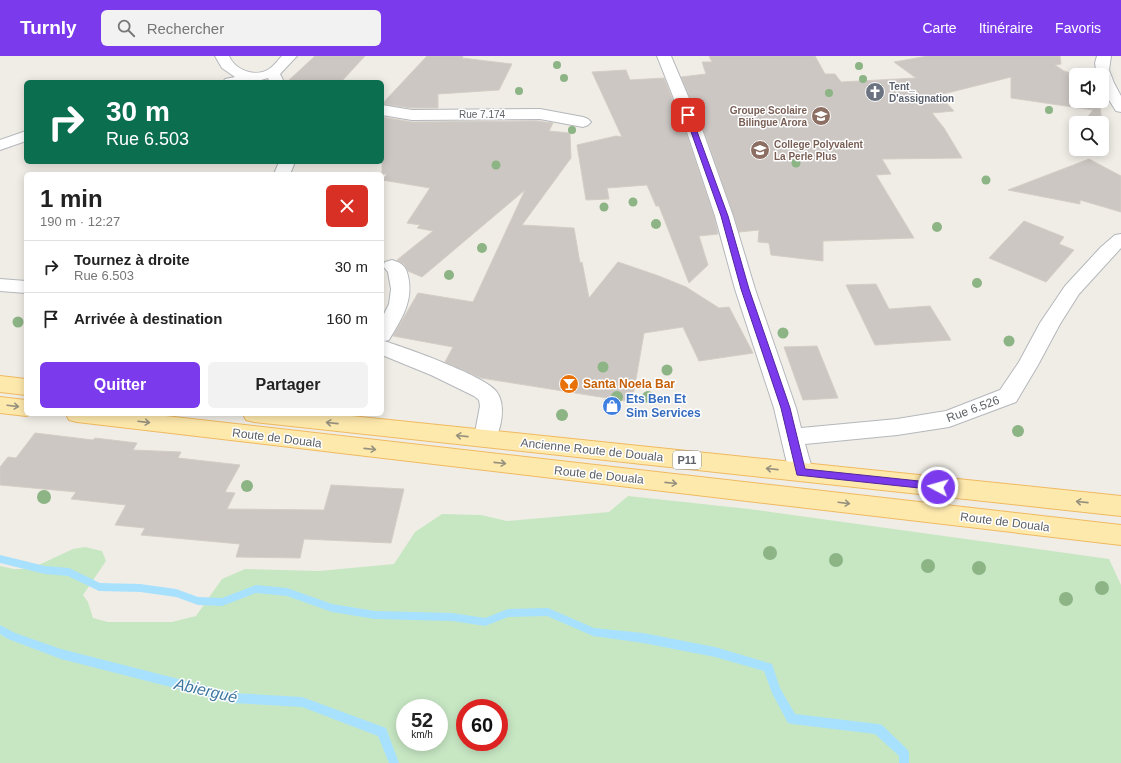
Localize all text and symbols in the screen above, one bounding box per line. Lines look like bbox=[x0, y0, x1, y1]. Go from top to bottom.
search box bbox=[101, 10, 381, 46]
text: Turnly bbox=[20, 17, 77, 38]
icon: search bbox=[115, 17, 137, 39]
text: Rechercher bbox=[147, 20, 224, 37]
text: Carte bbox=[922, 20, 957, 36]
text: Itinéraire bbox=[979, 20, 1033, 36]
text: Favoris bbox=[1055, 20, 1101, 36]
map controls bbox=[1069, 68, 1109, 156]
button: sound bbox=[1069, 68, 1109, 108]
church icon: Tent_ D'assignation bbox=[864, 81, 886, 103]
place label: Tent_ D'assignation bbox=[889, 81, 954, 104]
icon: right bbox=[40, 96, 92, 148]
text: 30 m bbox=[106, 96, 170, 127]
pin bbox=[671, 98, 705, 132]
icon: arrive bbox=[677, 104, 699, 126]
place label: Groupe Scolaire Bilingue Arora bbox=[730, 105, 807, 128]
school or university icon: Groupe Scolaire Bilingue Arora bbox=[810, 105, 832, 127]
street label: Rue 7.174 bbox=[459, 109, 506, 120]
button: search bbox=[1069, 116, 1109, 156]
text: Rue 6.503 bbox=[106, 129, 189, 149]
school or university icon: College Polyvalent La Perle Plus bbox=[749, 139, 771, 161]
place label: College Polyvalent La Perle Plus bbox=[774, 139, 864, 162]
text: 1 min bbox=[40, 185, 103, 212]
button: close bbox=[326, 185, 368, 227]
text: 190 m · 12:27 bbox=[40, 214, 120, 229]
text: Tournez à droite bbox=[74, 251, 190, 268]
icon: right bbox=[40, 256, 62, 278]
text: 30 m bbox=[335, 258, 368, 275]
text: Rue 6.503 bbox=[74, 268, 134, 283]
icon: arrive bbox=[40, 308, 62, 330]
text: Arrivée à destination bbox=[74, 310, 222, 327]
text: 160 m bbox=[326, 310, 368, 327]
button: Quitter bbox=[40, 362, 200, 408]
button: Partager bbox=[208, 362, 368, 408]
bar icon: Santa Noela Bar bbox=[558, 373, 580, 395]
place label: Santa Noela Bar bbox=[583, 377, 675, 391]
place label: Ets Ben Et Sim Services bbox=[626, 392, 701, 420]
street label: Rue 6.526 bbox=[945, 393, 1002, 425]
shop icon: Ets Ben Et Sim Services bbox=[601, 395, 623, 417]
one-way arrow bbox=[6, 402, 19, 410]
one-way arrow bbox=[137, 418, 150, 426]
one-way arrow bbox=[326, 419, 339, 427]
street label: Route de Douala bbox=[231, 426, 323, 450]
one-way arrow bbox=[456, 432, 469, 440]
street label: Ancienne Route de Douala bbox=[520, 436, 664, 464]
one-way arrow bbox=[363, 445, 376, 452]
road number: P11 bbox=[673, 451, 701, 469]
one-way arrow bbox=[493, 460, 506, 467]
street label: Route de Douala bbox=[553, 463, 645, 487]
one-way arrow bbox=[766, 465, 779, 473]
position arrow bbox=[917, 466, 959, 508]
one-way arrow bbox=[664, 479, 677, 487]
one-way arrow bbox=[1076, 498, 1089, 506]
one-way arrow bbox=[837, 499, 850, 506]
street label: Route de Douala bbox=[959, 510, 1051, 534]
water label: Abiergué bbox=[172, 675, 239, 706]
speed limit sign: 60 bbox=[456, 699, 508, 751]
text: 52 bbox=[411, 709, 433, 731]
text: km/h bbox=[411, 729, 433, 740]

